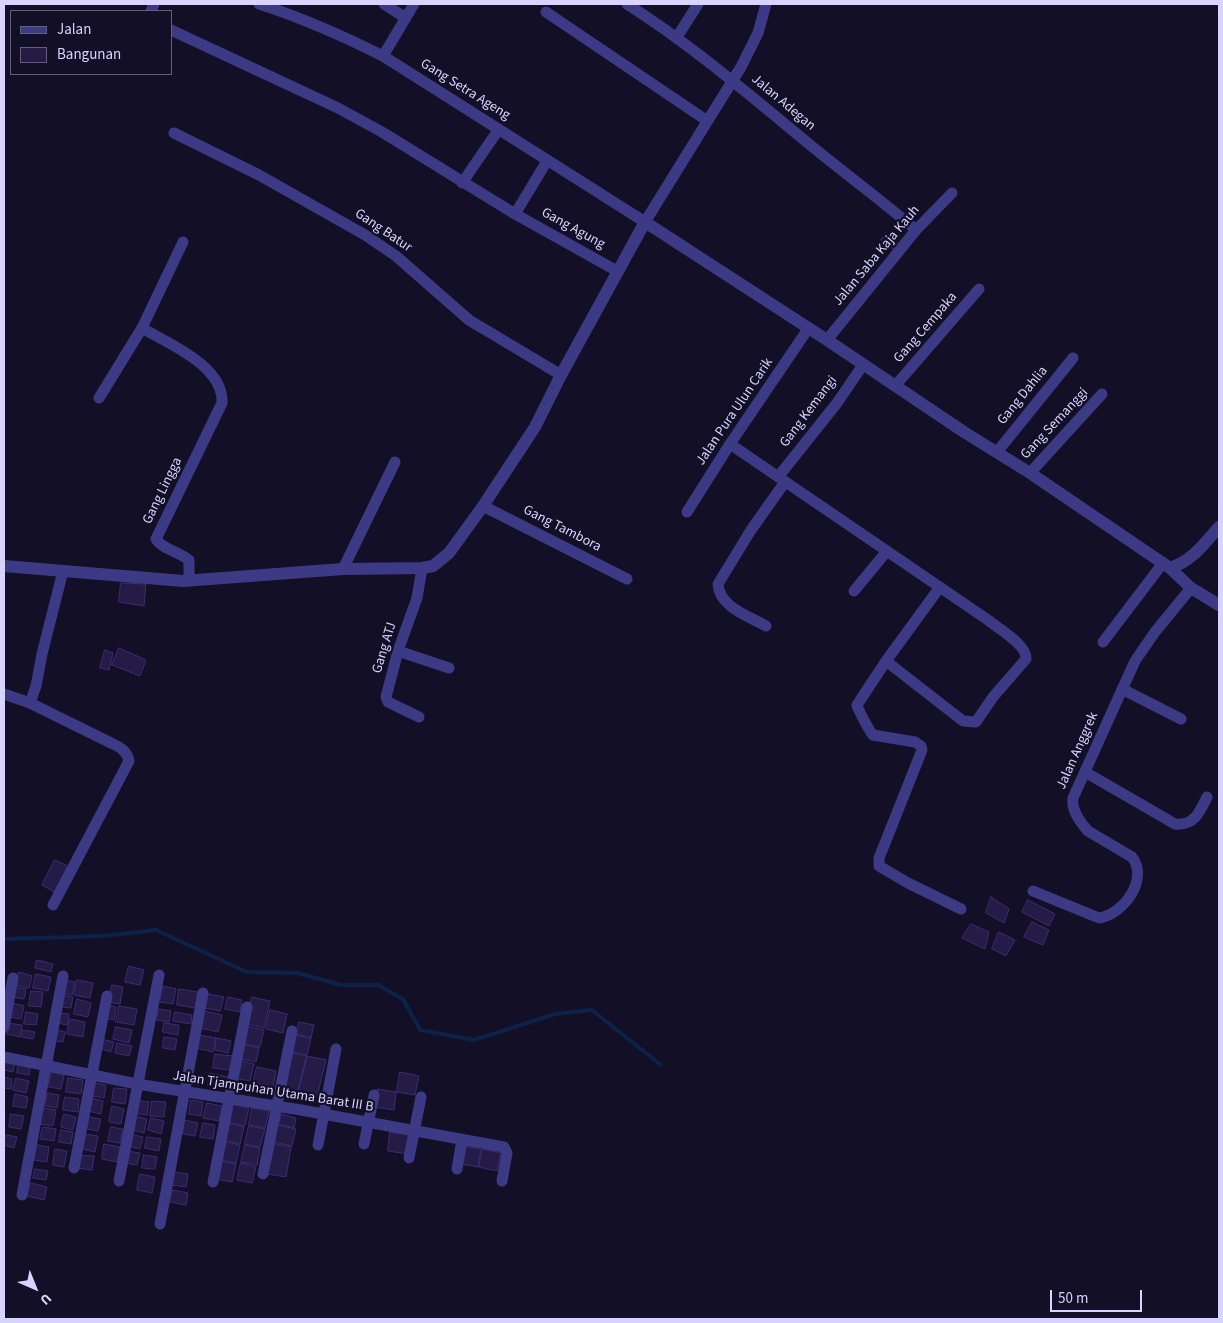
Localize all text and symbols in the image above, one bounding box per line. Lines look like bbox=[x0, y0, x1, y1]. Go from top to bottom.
legend bbox=[10, 10, 172, 75]
text: Jalan bbox=[57, 19, 91, 40]
text: Bangunan bbox=[57, 44, 121, 65]
street label: Gang Setra Ageng bbox=[417, 56, 513, 124]
street label: Jalan Adegan bbox=[748, 71, 818, 135]
street label: Jalan Saba Kaja Kauh bbox=[830, 202, 924, 310]
street label: Gang Agung bbox=[538, 205, 608, 253]
street label: Gang Batur bbox=[351, 206, 415, 256]
street label: Gang Cempaka bbox=[891, 289, 961, 367]
street label: Jalan Pura Ulun Carik bbox=[693, 355, 777, 469]
street label: Gang Dahlia bbox=[994, 363, 1052, 429]
street label: Gang Kemangi bbox=[777, 373, 841, 451]
street label: Gang Semanggi bbox=[1018, 385, 1092, 463]
street label: Gang Lingga bbox=[140, 455, 186, 527]
street label: Gang Tambora bbox=[520, 502, 604, 556]
street label: Gang ATJ bbox=[369, 620, 401, 676]
street label: Jalan Anggrek bbox=[1053, 710, 1103, 792]
street label: Jalan Tjampuhan Utama Barat III B bbox=[171, 1068, 375, 1116]
north arrow bbox=[10, 1263, 60, 1313]
scale bar bbox=[1053, 1280, 1146, 1312]
text: U bbox=[35, 1288, 56, 1309]
text: 50 m bbox=[1058, 1288, 1088, 1309]

